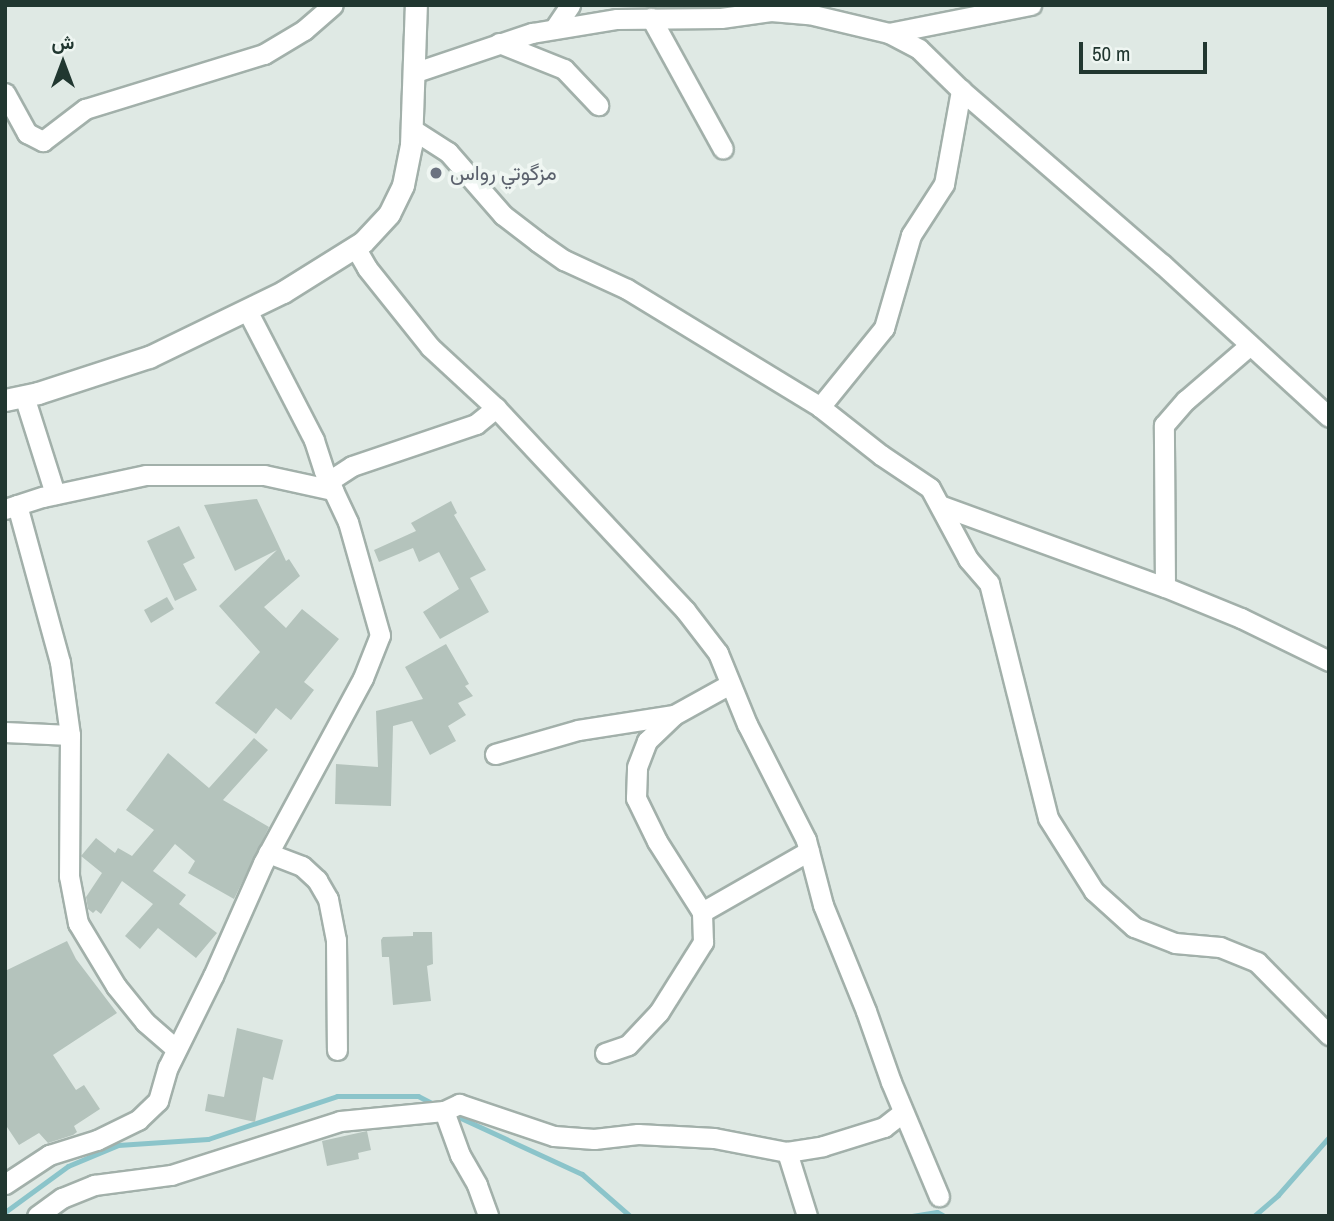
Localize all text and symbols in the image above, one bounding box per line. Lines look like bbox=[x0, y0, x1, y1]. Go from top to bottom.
north arrow bbox=[28, 28, 98, 98]
scale bar bbox=[1082, 28, 1210, 72]
text: ش bbox=[52, 29, 74, 55]
text: 50 m bbox=[1092, 39, 1130, 68]
place label: مزگوتي رواس bbox=[450, 160, 557, 186]
marker: مزگوتي رواس bbox=[428, 165, 444, 181]

